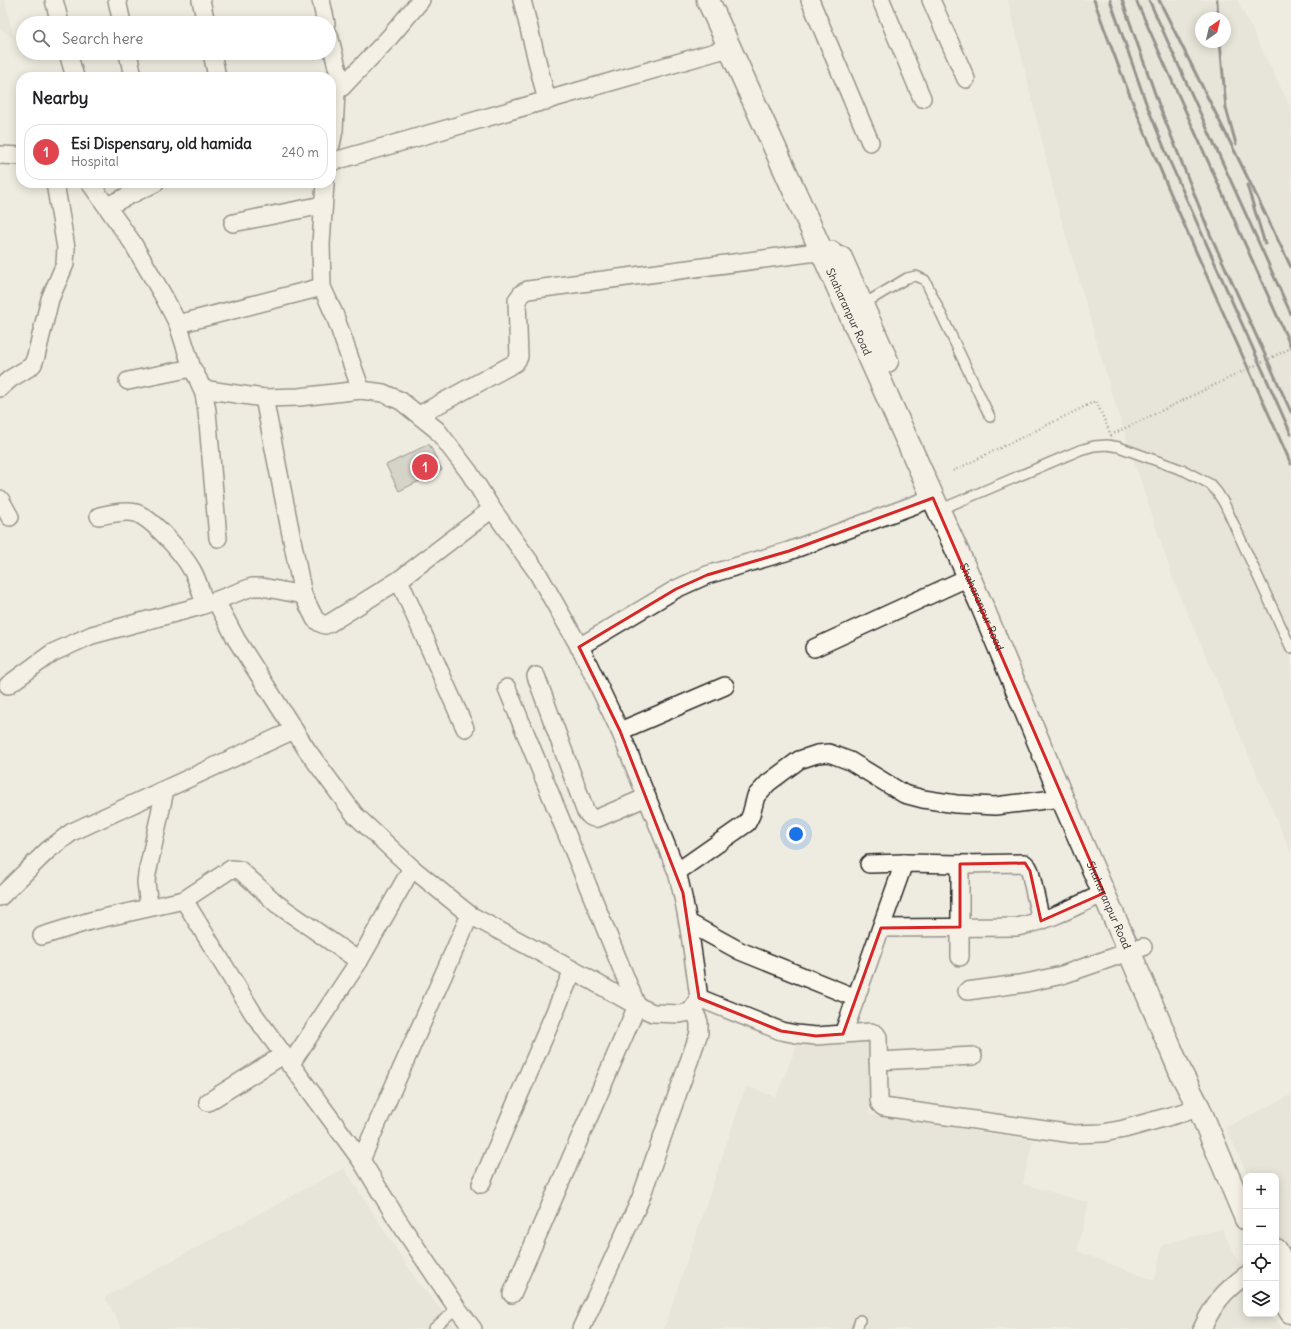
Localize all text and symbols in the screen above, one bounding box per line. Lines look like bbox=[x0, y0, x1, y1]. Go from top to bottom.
north arrow bbox=[1195, 12, 1231, 48]
search box bbox=[16, 16, 336, 60]
icon: search bbox=[30, 27, 52, 49]
text: Search here bbox=[62, 29, 143, 48]
text: Nearby bbox=[32, 87, 88, 109]
text: Esi Dispensary, old hamida bbox=[71, 134, 252, 153]
text: 1 bbox=[43, 144, 49, 161]
text: 240 m bbox=[282, 144, 319, 161]
text: Hospital bbox=[71, 153, 119, 170]
street label: Shaharanpur Road bbox=[823, 266, 875, 358]
pin: 1 bbox=[412, 452, 438, 482]
street label: Shaharanpur Road bbox=[957, 561, 1007, 653]
your location bbox=[786, 824, 806, 844]
street label: Shaharanpur Road bbox=[1084, 859, 1134, 952]
map controls bbox=[1243, 1173, 1279, 1317]
button: + bbox=[1243, 1173, 1279, 1209]
button: − bbox=[1243, 1209, 1279, 1245]
button: locate bbox=[1243, 1245, 1279, 1281]
button: layers bbox=[1243, 1281, 1279, 1317]

